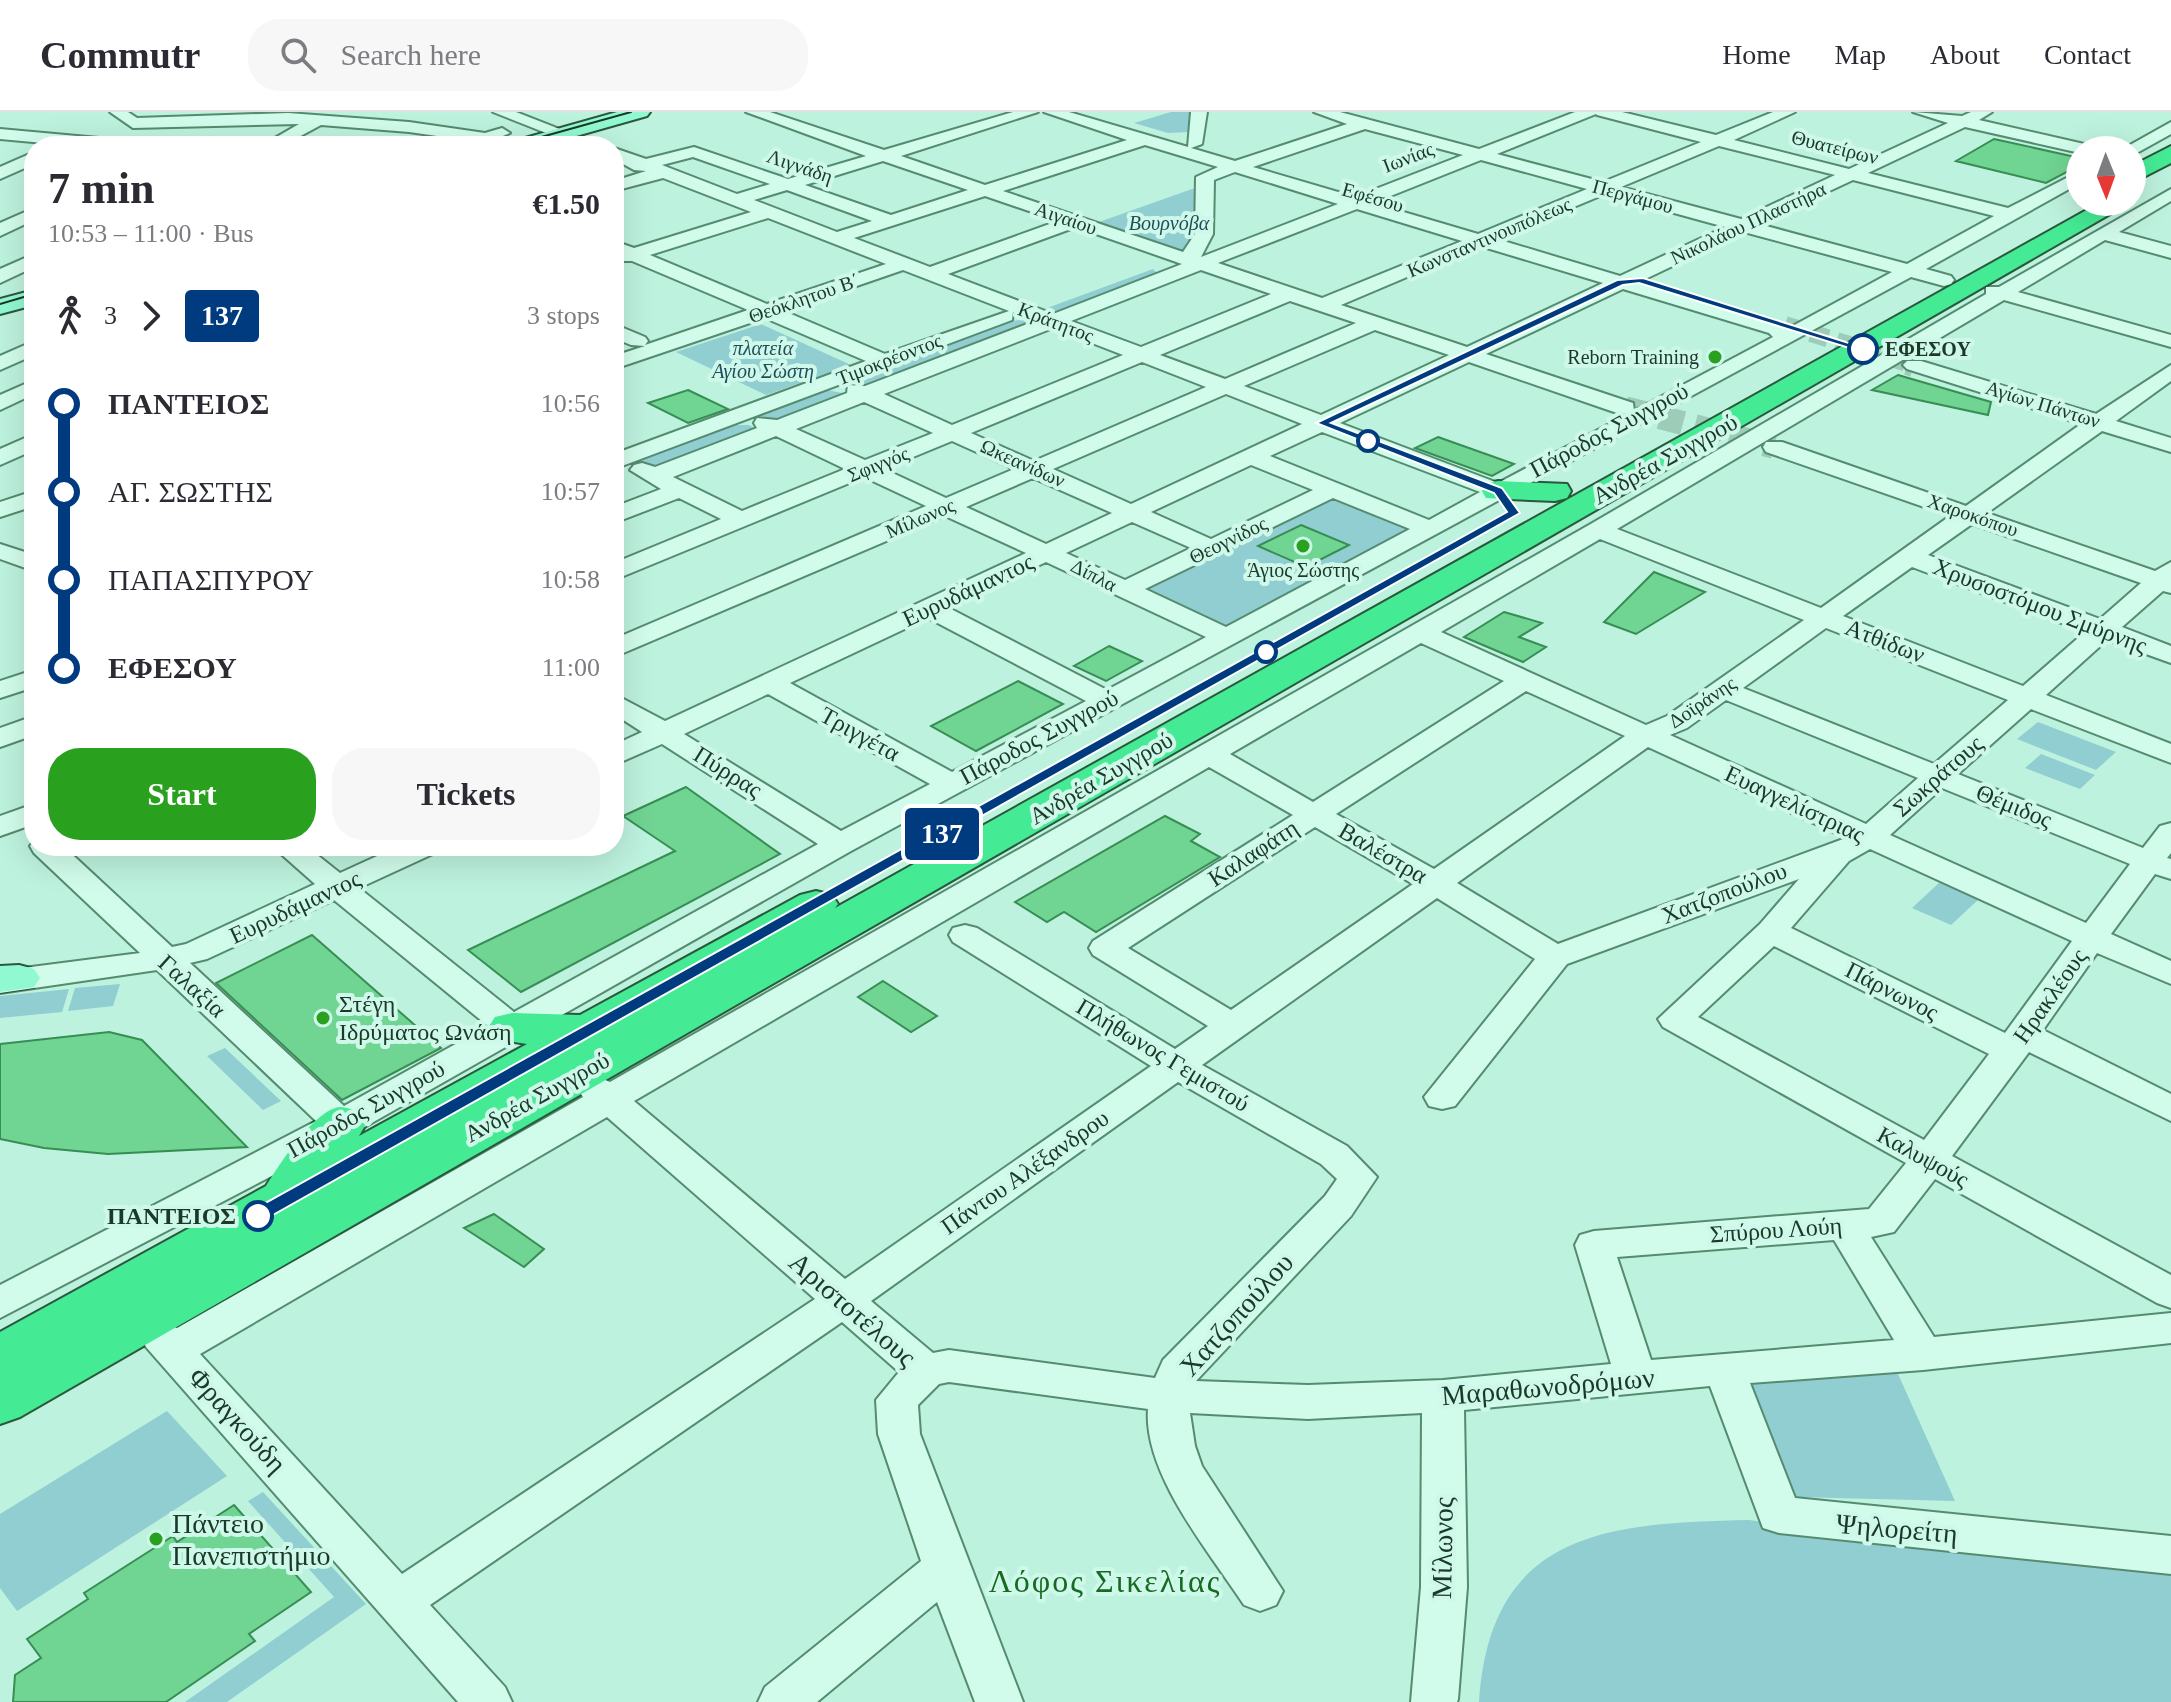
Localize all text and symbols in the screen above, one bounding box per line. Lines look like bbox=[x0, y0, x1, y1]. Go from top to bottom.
search box bbox=[248, 19, 808, 91]
icon: search bbox=[276, 33, 320, 77]
text: Commutr bbox=[40, 34, 200, 76]
text: Search here bbox=[340, 38, 481, 71]
text: Home bbox=[1722, 39, 1791, 70]
text: Map bbox=[1835, 39, 1886, 70]
text: About bbox=[1930, 39, 2000, 70]
text: Contact bbox=[2044, 39, 2131, 70]
street label: Θυατείρων bbox=[1789, 126, 1881, 169]
north arrow bbox=[2066, 136, 2146, 216]
map controls bbox=[2066, 136, 2146, 216]
street label: Ιωνίας bbox=[1379, 137, 1437, 177]
street label: Λιγνάδη bbox=[764, 145, 836, 188]
text: 7 min bbox=[48, 164, 154, 213]
street label: Περγάμου bbox=[1590, 175, 1676, 218]
street label: Νικολάου Πλαστήρα bbox=[1667, 177, 1830, 270]
street label: Εφέσου bbox=[1339, 178, 1406, 217]
text: €1.50 bbox=[533, 187, 600, 220]
street label: Κωνσταντινουπόλεως bbox=[1404, 192, 1574, 281]
street label: Αιγαίου bbox=[1032, 197, 1100, 240]
park label: Βουρνόβα bbox=[1129, 212, 1210, 235]
text: 10:53 – 11:00 · Bus bbox=[48, 219, 254, 248]
street label: Θεόκλητου Β΄ bbox=[746, 269, 863, 328]
icon: walk bbox=[48, 294, 92, 338]
icon: forward bbox=[129, 294, 173, 338]
street label: Κράτητος bbox=[1015, 298, 1097, 347]
text: 137 bbox=[201, 300, 243, 331]
text: 3 bbox=[104, 301, 117, 330]
text: 3 stops bbox=[527, 301, 600, 330]
street label: Τιμοκρέοντος bbox=[833, 329, 945, 390]
marker: ΕΦΕΣΟΥ bbox=[1848, 334, 1878, 364]
park label: πλατεία Αγίου Σώστη bbox=[710, 337, 814, 383]
place label: ΕΦΕΣΟΥ bbox=[1885, 338, 1971, 360]
place label: Reborn Training bbox=[1567, 346, 1699, 369]
marker: Reborn Training bbox=[1706, 348, 1724, 366]
street label: Αγίων Πάντων bbox=[1983, 376, 2103, 433]
street label: Πάροδος Συγγρού bbox=[1525, 377, 1693, 483]
text: ΠΑΝΤΕΙΟΣ bbox=[108, 387, 269, 420]
text: 10:56 bbox=[541, 389, 600, 418]
street label: Ανδρέα Συγγρού bbox=[1588, 409, 1742, 509]
unlabelled marker bbox=[1357, 430, 1379, 452]
street label: Ωκεανίδων bbox=[977, 435, 1069, 491]
street label: Σφιγγός bbox=[844, 442, 912, 487]
text: ΑΓ. ΣΩΣΤΗΣ bbox=[108, 475, 273, 508]
text: 10:57 bbox=[541, 477, 600, 506]
street label: Χαροκόπου bbox=[1924, 489, 2021, 542]
street label: Μίλωνος bbox=[882, 494, 958, 542]
street label: Θεογνίδος bbox=[1186, 512, 1271, 569]
marker: Άγιος Σώστης bbox=[1294, 537, 1312, 555]
street label: Ευρυδάμαντος bbox=[898, 548, 1038, 632]
street label: Χρυσοστόμου Σμύρνης bbox=[1929, 553, 2151, 659]
street label: Δίπλα bbox=[1067, 554, 1121, 596]
place label: Άγιος Σώστης bbox=[1247, 559, 1359, 582]
text: ΠΑΠΑΣΠΥΡΟΥ bbox=[108, 563, 314, 596]
text: 10:58 bbox=[541, 565, 600, 594]
street label: Ατθίδων bbox=[1842, 614, 1928, 668]
unlabelled marker bbox=[1255, 641, 1277, 663]
text: ΕΦΕΣΟΥ bbox=[108, 651, 237, 684]
text: 11:00 bbox=[542, 653, 600, 682]
street label: Δοϊράνης bbox=[1664, 672, 1740, 733]
street label: Πάροδος Συγγρού bbox=[955, 684, 1123, 790]
street label: Τριγγέτα bbox=[816, 702, 905, 767]
street label: Ανδρέα Συγγρού bbox=[1025, 726, 1177, 830]
street label: Σωκράτους bbox=[1888, 730, 1988, 822]
street label: Πύρρας bbox=[689, 741, 767, 803]
button: Start bbox=[48, 748, 316, 840]
button: Tickets bbox=[332, 748, 600, 840]
street label: Ευαγγελίστριας bbox=[1721, 760, 1869, 848]
street label: Θέμιδος bbox=[1972, 779, 2056, 833]
line badge: 137 bbox=[896, 808, 988, 860]
street label: Καλαφάτη bbox=[1203, 814, 1303, 892]
street label: Βαλέστρα bbox=[1334, 817, 1432, 889]
text: 137 bbox=[921, 818, 963, 849]
street label: Χατζοπούλου bbox=[1658, 857, 1790, 929]
street label: Ευρυδάμαντος bbox=[225, 865, 365, 949]
street label: Ηρακλέους bbox=[2008, 943, 2092, 1048]
street label: Γαλαξία bbox=[153, 949, 231, 1023]
street label: Πάρνωνος bbox=[1841, 957, 1943, 1026]
place label: Στέγη Iδρύματος Ωνάση bbox=[339, 991, 512, 1045]
street label: Πλήθωνος Γεμιστού bbox=[1072, 993, 1254, 1117]
marker: Στέγη Iδρύματος Ωνάση bbox=[314, 1009, 332, 1027]
street label: Ανδρέα Συγγρού bbox=[460, 1047, 614, 1147]
street label: Πάροδος Συγγρού bbox=[283, 1055, 449, 1163]
street label: Πάντου Αλέξανδρου bbox=[936, 1104, 1114, 1240]
street label: Καλυψούς bbox=[1873, 1121, 1974, 1193]
marker: ΠΑΝΤΕΙΟΣ bbox=[243, 1201, 273, 1231]
place label: ΠΑΝΤΕΙΟΣ bbox=[107, 1203, 236, 1229]
street label: Σπύρου Λούη bbox=[1709, 1212, 1843, 1248]
street label: Αριστοτέλους bbox=[783, 1246, 922, 1373]
street label: Χατζοπούλου bbox=[1173, 1247, 1299, 1382]
street label: Φραγκούδη bbox=[182, 1361, 293, 1479]
street label: Μαραθωνοδρόμων bbox=[1440, 1362, 1656, 1411]
street label: Μίλωνος bbox=[1426, 1497, 1459, 1599]
place label: Πάντειο Πανεπιστήμιο bbox=[172, 1508, 331, 1571]
street label: Ψηλορείτη bbox=[1835, 1508, 1959, 1549]
marker: Πάντειο Πανεπιστήμιο bbox=[147, 1530, 165, 1548]
district label: Λόφος Σικελίας bbox=[989, 1563, 1221, 1599]

